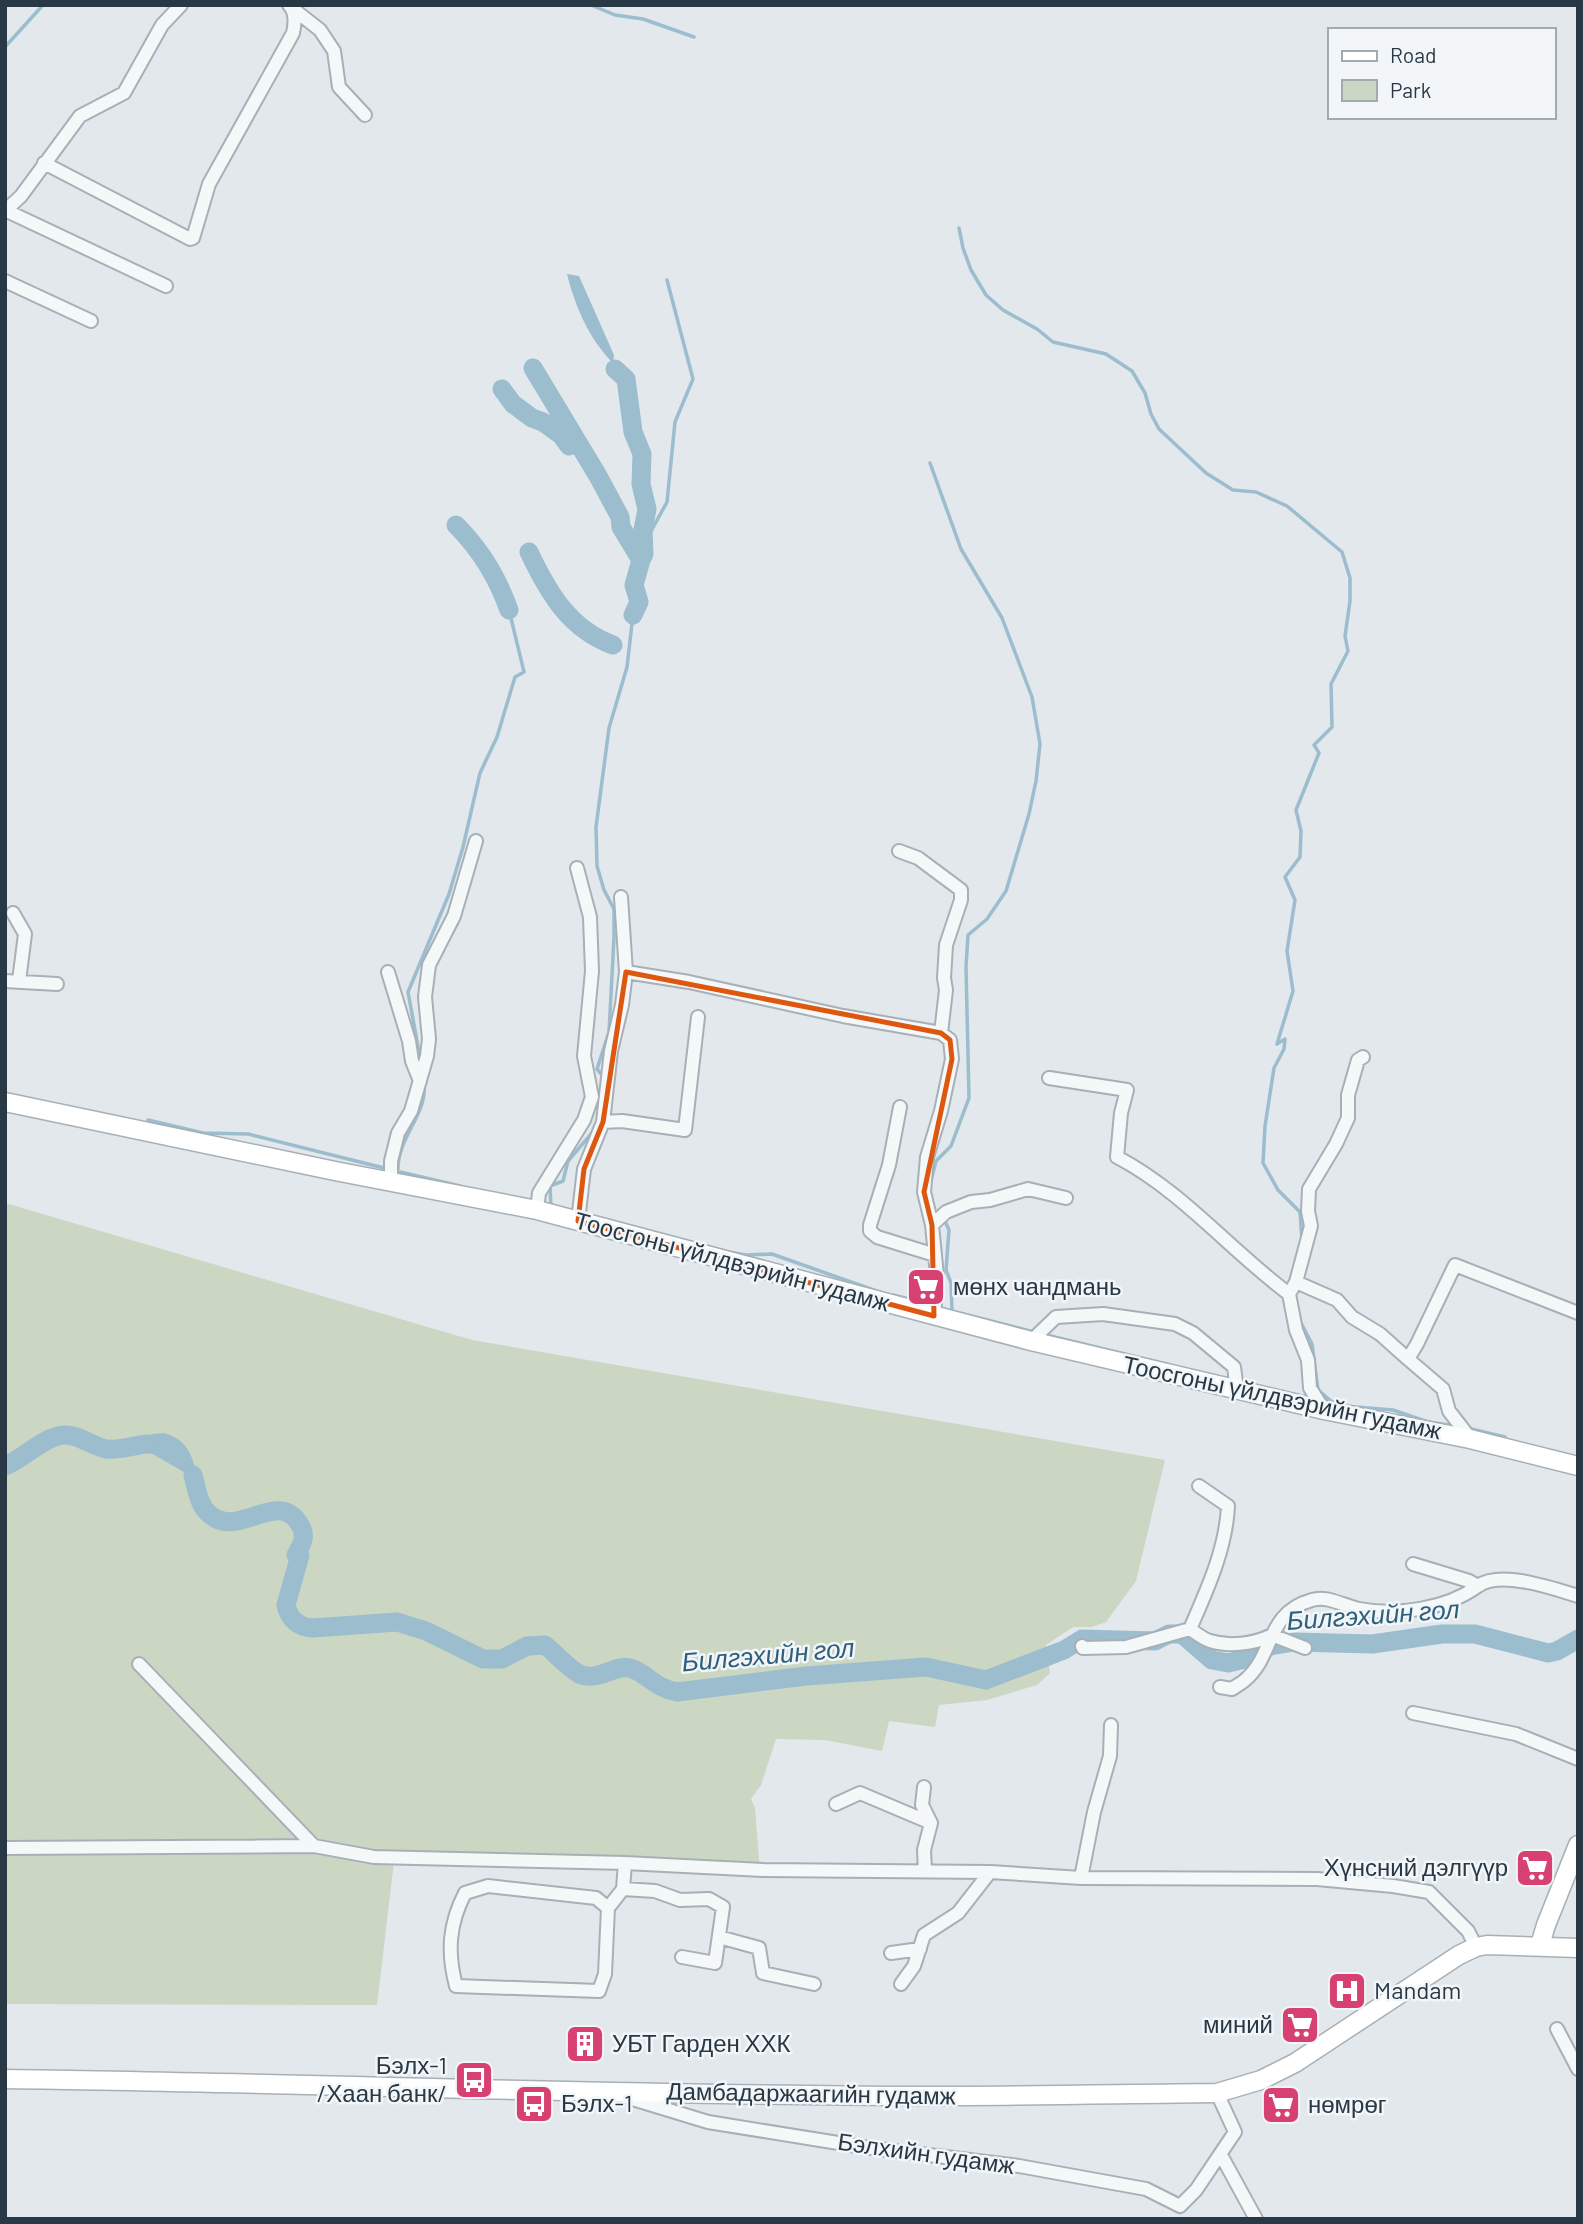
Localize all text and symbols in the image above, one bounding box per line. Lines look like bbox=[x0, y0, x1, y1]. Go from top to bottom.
legend bbox=[1328, 28, 1555, 119]
text: Road bbox=[1390, 42, 1436, 67]
text: Park bbox=[1390, 77, 1431, 102]
street label: Тоосгоны үйлдвэрийн гудамж bbox=[572, 1205, 893, 1317]
supermarket icon: мөнх чандмань bbox=[905, 1266, 947, 1308]
place label: мөнх чандмань bbox=[953, 1271, 1122, 1300]
street label: Тоосгоны үйлдвэрийн гудамж bbox=[1120, 1349, 1444, 1444]
water label: Билгэхийн гол bbox=[1285, 1592, 1461, 1635]
water label: Билгэхийн гол bbox=[680, 1630, 856, 1677]
supermarket icon: Хүнсний дэлгүүр bbox=[1514, 1847, 1556, 1889]
place label: Хүнсний дэлгүүр bbox=[1324, 1852, 1508, 1881]
hospital icon: Mandam bbox=[1326, 1970, 1368, 2012]
place label: Mandam bbox=[1374, 1975, 1461, 2004]
supermarket icon: миний bbox=[1279, 2004, 1321, 2046]
place label: миний bbox=[1203, 2009, 1273, 2038]
building icon: УБТ Гарден ХХК bbox=[564, 2023, 606, 2065]
place label: УБТ Гарден ХХК bbox=[612, 2028, 791, 2057]
place label: Бэлх-1 /Хаан банк/ bbox=[317, 2050, 447, 2107]
bus stop icon: Бэлх-1 /Хаан банк/ bbox=[453, 2059, 495, 2101]
street label: Дамбадаржаагийн гудамж bbox=[666, 2075, 956, 2110]
bus stop icon: Бэлх-1 bbox=[513, 2083, 555, 2125]
supermarket icon: нөмрөг bbox=[1260, 2084, 1302, 2126]
place label: Бэлх-1 bbox=[561, 2088, 632, 2117]
place label: нөмрөг bbox=[1308, 2089, 1387, 2118]
street label: Бэлхийн гудамж bbox=[836, 2126, 1016, 2179]

